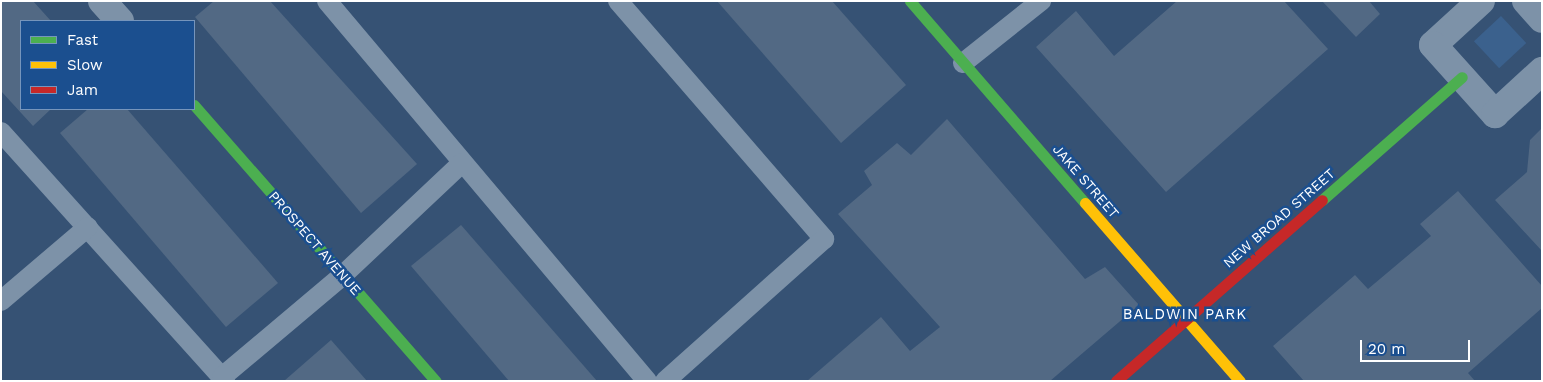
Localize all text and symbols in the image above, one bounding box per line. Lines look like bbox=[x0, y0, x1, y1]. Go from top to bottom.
legend bbox=[20, 20, 195, 110]
text: Fast bbox=[67, 31, 98, 49]
text: Slow bbox=[67, 56, 103, 74]
text: Jam bbox=[67, 81, 98, 99]
street label: JAKE STREET bbox=[1049, 141, 1123, 221]
street label: NEW BROAD STREET bbox=[1220, 165, 1338, 271]
street label: PROSPECT AVENUE bbox=[265, 187, 365, 299]
district label: BALDWIN PARK bbox=[1121, 306, 1249, 324]
scale bar bbox=[1363, 330, 1473, 362]
text: 20 m bbox=[1368, 340, 1406, 358]

